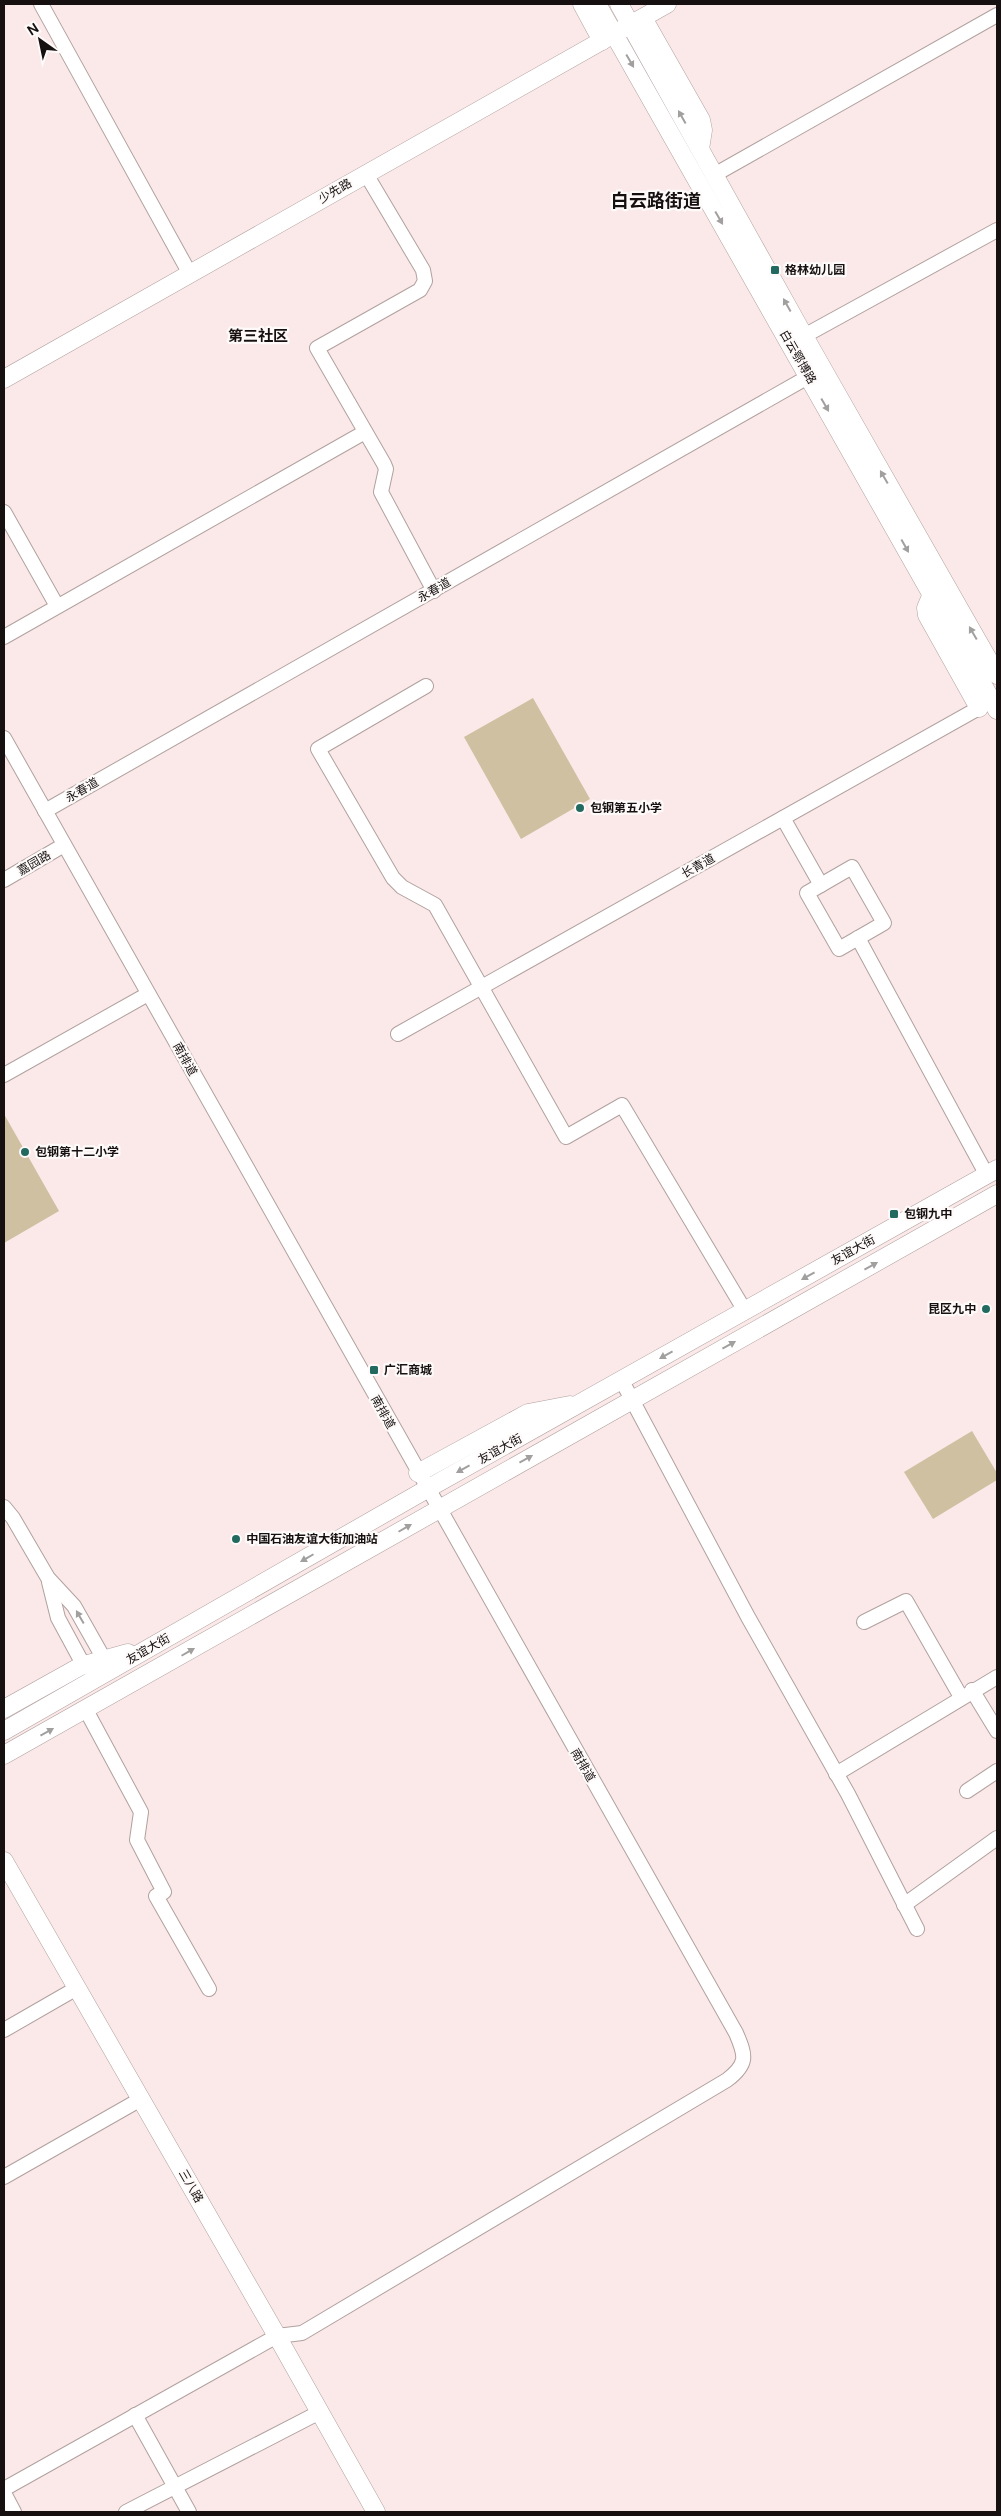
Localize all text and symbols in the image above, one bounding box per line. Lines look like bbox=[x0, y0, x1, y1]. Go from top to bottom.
north arrow bbox=[15, 15, 65, 65]
text: N bbox=[24, 19, 42, 39]
one-way arrow bbox=[625, 55, 634, 68]
one-way arrow bbox=[678, 110, 686, 124]
street label: 少先路 bbox=[315, 175, 355, 207]
district label: 白云路街道 bbox=[611, 189, 701, 213]
one-way arrow bbox=[714, 211, 723, 225]
place label: 格林幼儿园 bbox=[785, 262, 845, 278]
marker: 格林幼儿园 bbox=[769, 264, 781, 276]
one-way arrow bbox=[782, 298, 791, 311]
district label: 第三社区 bbox=[228, 326, 288, 346]
street label: 白云鄂博路 bbox=[776, 327, 820, 387]
one-way arrow bbox=[820, 398, 829, 411]
one-way arrow bbox=[880, 469, 888, 484]
one-way arrow bbox=[900, 540, 909, 553]
street label: 永春道 bbox=[414, 574, 454, 606]
one-way arrow bbox=[969, 626, 977, 640]
street label: 永春道 bbox=[62, 774, 102, 806]
place label: 包钢第五小学 bbox=[590, 800, 662, 816]
marker: 包钢第五小学 bbox=[574, 802, 586, 814]
street label: 嘉园路 bbox=[14, 847, 54, 879]
street label: 长青道 bbox=[678, 850, 718, 882]
street label: 南排道 bbox=[169, 1039, 201, 1079]
place label: 包钢第十二小学 bbox=[35, 1144, 119, 1160]
marker: 包钢第十二小学 bbox=[19, 1146, 31, 1158]
place label: 包钢九中 bbox=[904, 1206, 952, 1222]
marker: 包钢九中 bbox=[888, 1208, 900, 1220]
street label: 友谊大街 bbox=[828, 1231, 878, 1269]
one-way arrow bbox=[864, 1261, 877, 1270]
one-way arrow bbox=[801, 1271, 815, 1280]
place label: 昆区九中 bbox=[928, 1301, 976, 1317]
marker: 昆区九中 bbox=[980, 1303, 992, 1315]
one-way arrow bbox=[722, 1341, 736, 1350]
one-way arrow bbox=[660, 1351, 673, 1360]
place label: 广汇商城 bbox=[384, 1362, 432, 1378]
marker: 广汇商城 bbox=[368, 1364, 380, 1376]
street label: 南排道 bbox=[367, 1392, 399, 1432]
street label: 友谊大街 bbox=[475, 1430, 525, 1468]
one-way arrow bbox=[520, 1455, 533, 1464]
one-way arrow bbox=[456, 1465, 471, 1473]
one-way arrow bbox=[398, 1523, 412, 1532]
place label: 中国石油友谊大街加油站 bbox=[246, 1531, 378, 1547]
marker: 中国石油友谊大街加油站 bbox=[230, 1533, 242, 1545]
one-way arrow bbox=[300, 1553, 314, 1562]
one-way arrow bbox=[75, 1610, 84, 1624]
street label: 友谊大街 bbox=[123, 1630, 173, 1668]
one-way arrow bbox=[182, 1647, 195, 1656]
one-way arrow bbox=[40, 1727, 53, 1736]
street label: 南排道 bbox=[567, 1745, 599, 1785]
street label: 三八路 bbox=[175, 2166, 207, 2206]

